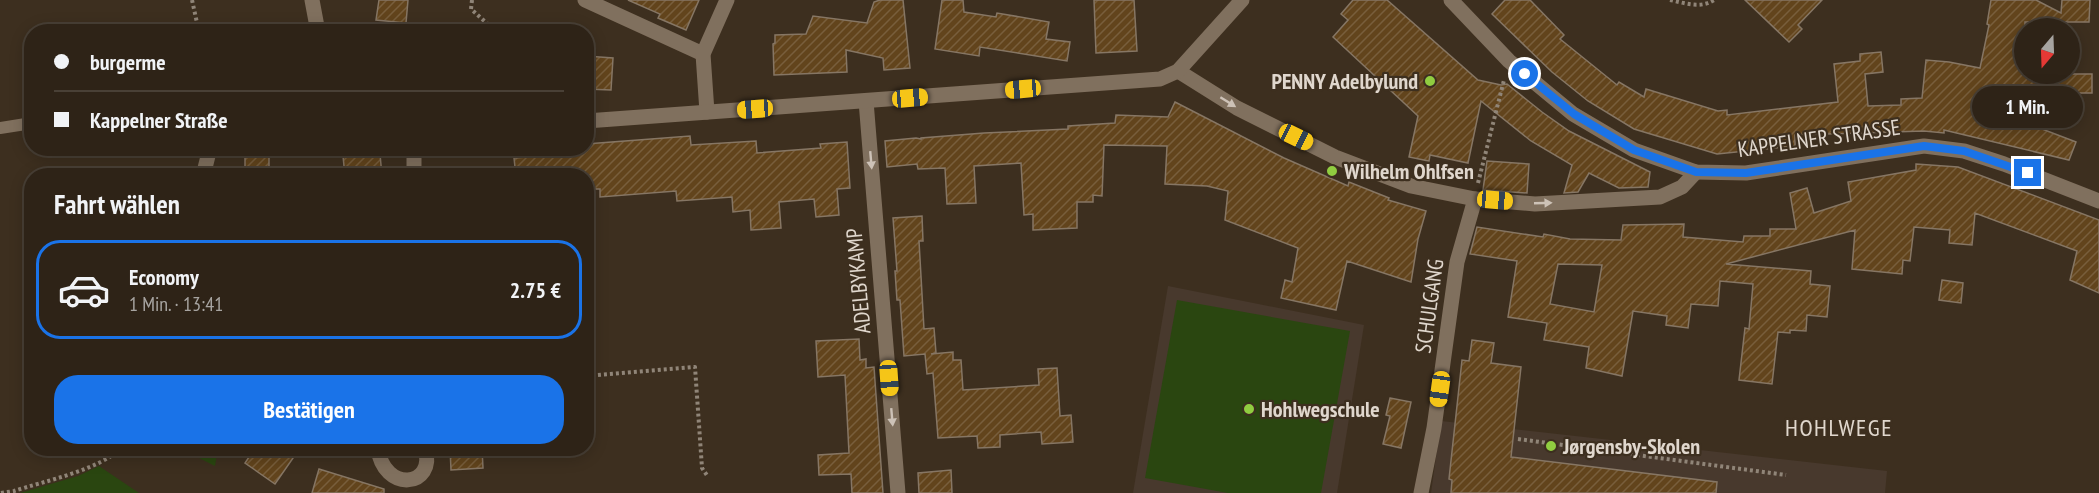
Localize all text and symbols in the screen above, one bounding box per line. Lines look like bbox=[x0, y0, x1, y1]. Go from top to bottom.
north arrow bbox=[2014, 18, 2080, 84]
map controls bbox=[2014, 18, 2080, 84]
text: burgerme bbox=[90, 48, 166, 76]
route start bbox=[1511, 60, 1538, 87]
place label: PENNY Adelbylund bbox=[1271, 67, 1418, 95]
marker: PENNY Adelbylund bbox=[1423, 74, 1437, 88]
car bbox=[1004, 78, 1042, 100]
callout: 1 Min. bbox=[1972, 86, 2084, 128]
car bbox=[891, 87, 929, 109]
text: 1 Min. bbox=[2005, 94, 2050, 120]
one-way arrow bbox=[1219, 97, 1236, 108]
car bbox=[736, 99, 774, 119]
text: Kappelner Straße bbox=[90, 106, 228, 134]
street label: KAPPELNER STRASSE bbox=[1736, 113, 1902, 163]
car bbox=[1276, 121, 1316, 153]
one-way arrow bbox=[866, 150, 876, 169]
place label: Wilhelm Ohlfsen bbox=[1343, 157, 1474, 185]
route end bbox=[2014, 159, 2041, 186]
marker: Wilhelm Ohlfsen bbox=[1325, 164, 1339, 178]
text: Fahrt wählen bbox=[54, 187, 180, 221]
car bbox=[1476, 189, 1514, 211]
one-way arrow bbox=[1533, 199, 1552, 208]
street label: ADELBYKAMP bbox=[839, 227, 877, 335]
street label: SCHULGANG bbox=[1409, 257, 1449, 355]
icon: car bbox=[57, 263, 111, 317]
text: Economy bbox=[129, 263, 199, 291]
text: 2.75 € bbox=[510, 276, 561, 304]
text: 1 Min. · 13:41 bbox=[129, 291, 223, 317]
car bbox=[879, 359, 899, 397]
car bbox=[1429, 370, 1451, 408]
button: Bestätigen bbox=[54, 375, 564, 444]
place label: Hohlwegschule bbox=[1261, 395, 1380, 423]
marker: Hohlwegschule bbox=[1242, 402, 1256, 416]
one-way arrow bbox=[887, 407, 897, 426]
district label: HOHLWEGE bbox=[1785, 412, 1893, 443]
place label: Jørgensby-Skolen bbox=[1562, 432, 1700, 460]
marker: Jørgensby-Skolen bbox=[1544, 439, 1558, 453]

